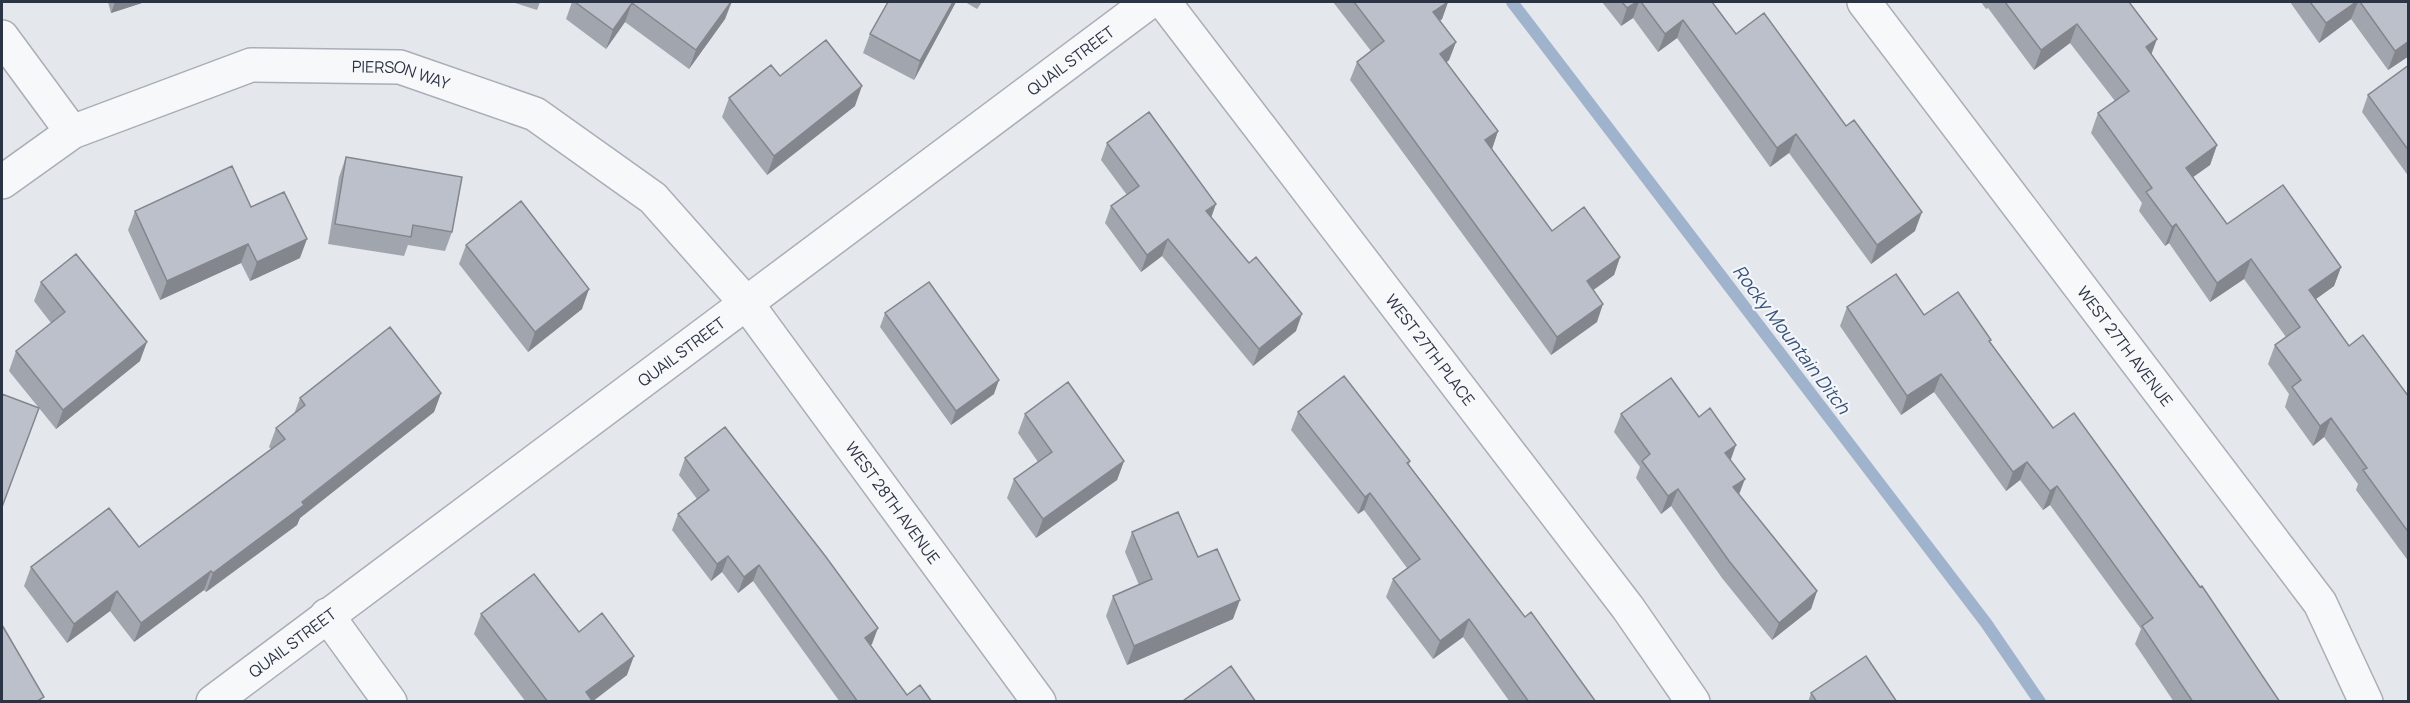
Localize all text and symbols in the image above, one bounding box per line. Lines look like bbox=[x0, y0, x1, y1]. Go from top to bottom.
street label: QUAIL STREET bbox=[1022, 20, 1119, 101]
street label: PIERSON WAY bbox=[352, 55, 453, 94]
water label: Rocky Mountain Ditch bbox=[1728, 260, 1857, 419]
street label: WEST 27TH AVENUE bbox=[2072, 281, 2178, 411]
street label: WEST 27TH PLACE bbox=[1381, 290, 1480, 410]
street label: QUAIL STREET bbox=[633, 311, 730, 392]
street label: WEST 28TH AVENUE bbox=[840, 437, 945, 568]
street label: QUAIL STREET bbox=[244, 602, 341, 683]

